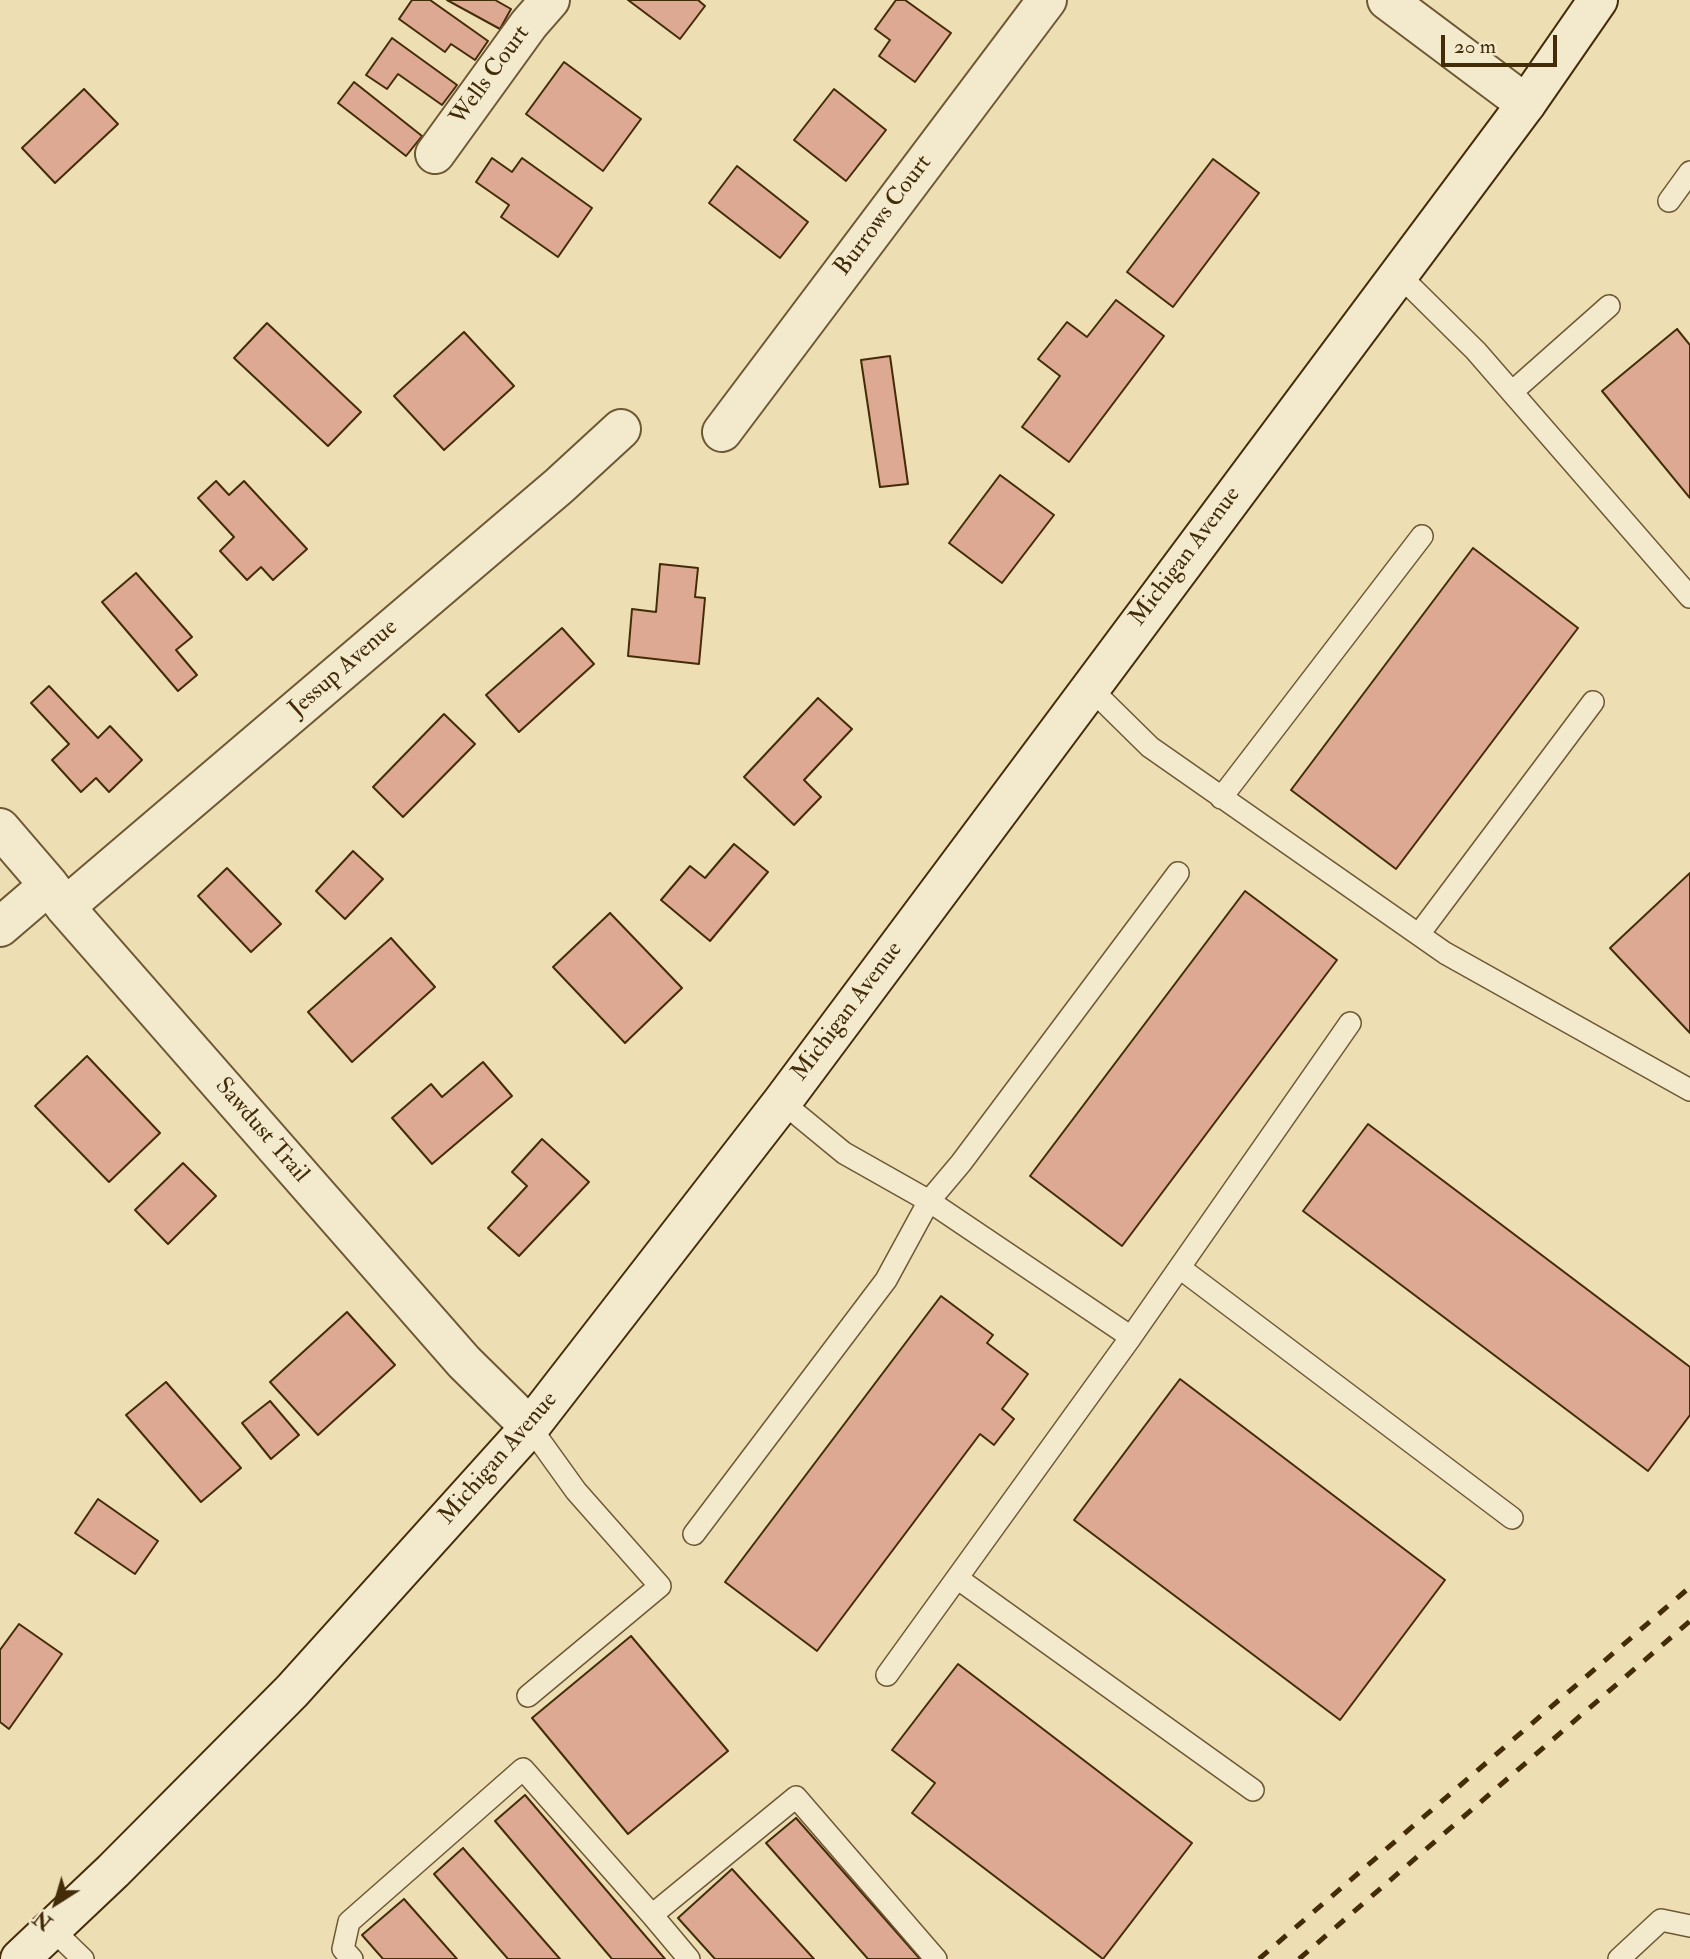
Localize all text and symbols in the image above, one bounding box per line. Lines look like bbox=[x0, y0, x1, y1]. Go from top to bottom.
street label: Wells Court bbox=[445, 21, 537, 131]
scale bar bbox=[1445, 21, 1560, 65]
text: 20 m bbox=[1454, 33, 1496, 60]
street label: Burrows Court bbox=[829, 150, 939, 282]
street label: Michigan Avenue bbox=[1124, 482, 1248, 632]
street label: Jessup Avenue bbox=[284, 614, 404, 724]
street label: Michigan Avenue bbox=[786, 937, 910, 1087]
street label: Sawdust Trail bbox=[208, 1073, 314, 1189]
street label: Michigan Avenue bbox=[433, 1387, 565, 1531]
north arrow bbox=[21, 1868, 91, 1938]
text: N bbox=[29, 1905, 57, 1934]

